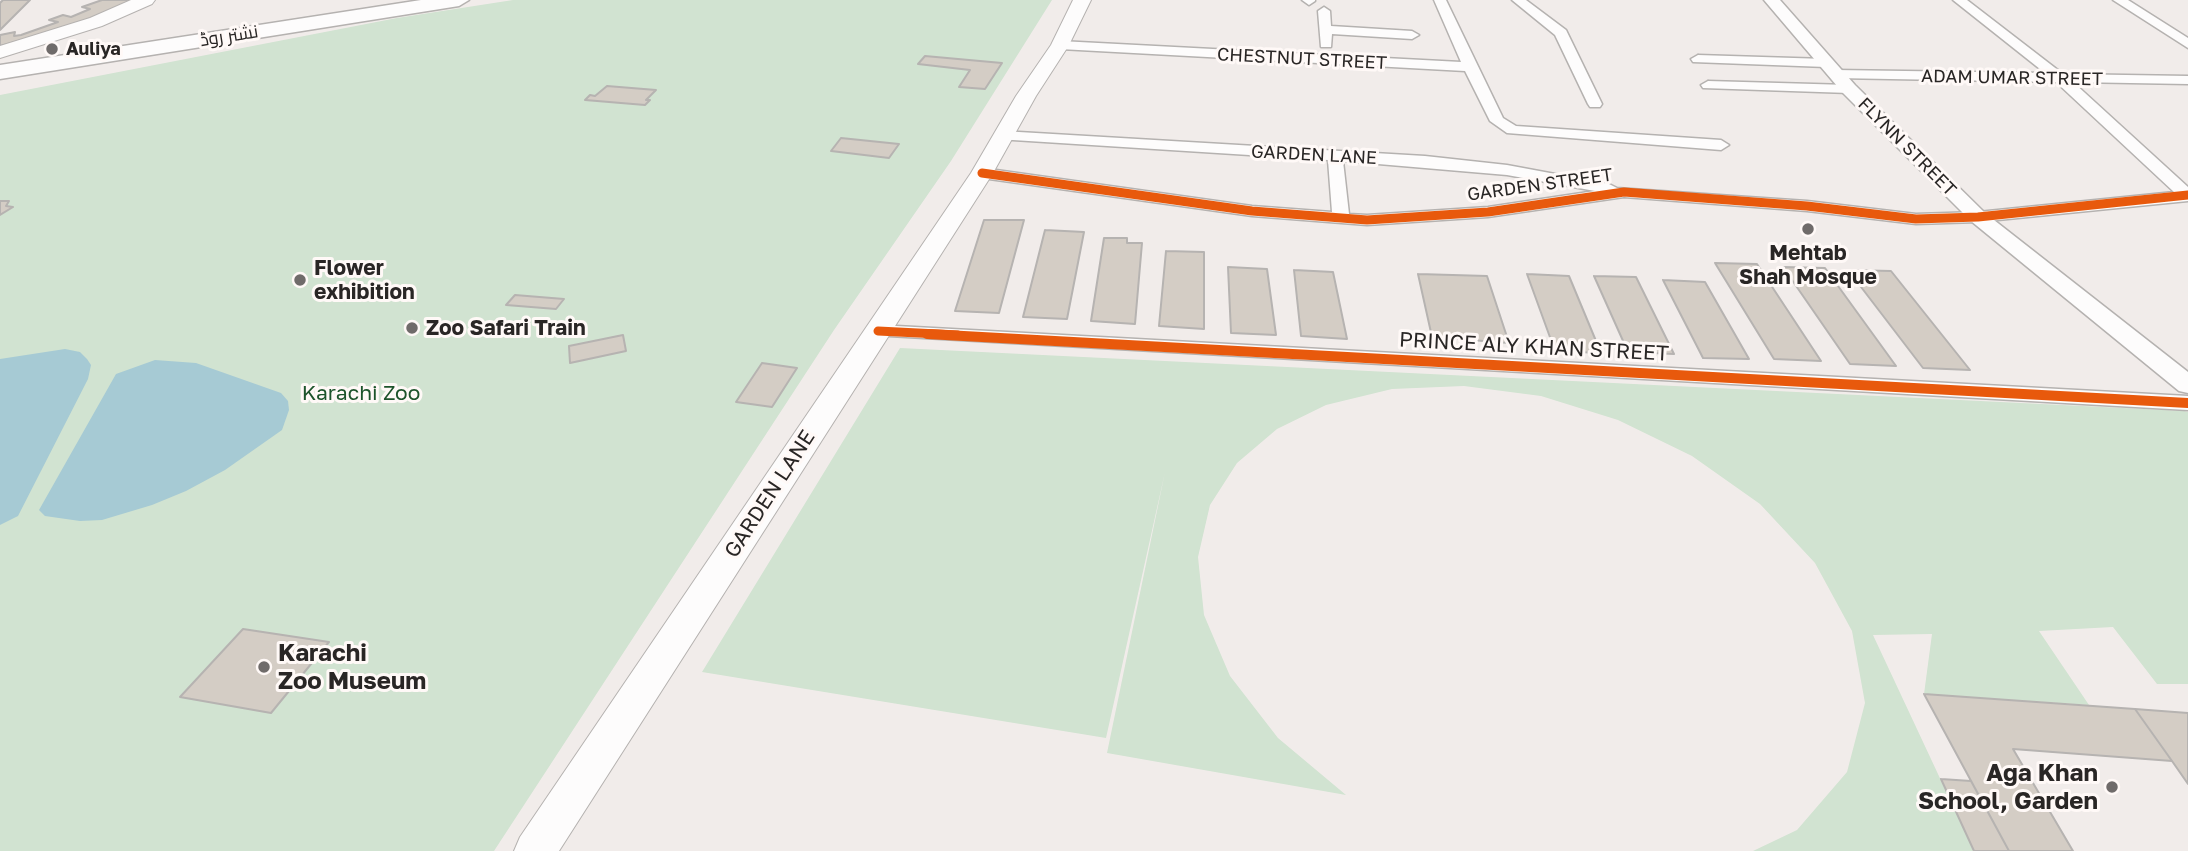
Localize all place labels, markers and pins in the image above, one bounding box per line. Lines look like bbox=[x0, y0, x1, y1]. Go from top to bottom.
place label: Auliya bbox=[66, 38, 121, 60]
marker: Auliya bbox=[44, 41, 60, 57]
marker: Mehtab Shah Mosque bbox=[1800, 221, 1816, 237]
place label: Mehtab Shah Mosque bbox=[1739, 240, 1877, 290]
place label: Flower exhibition bbox=[314, 255, 415, 305]
marker: Flower exhibition bbox=[292, 272, 308, 288]
place label: Zoo Safari Train bbox=[426, 315, 586, 341]
marker: Zoo Safari Train bbox=[404, 320, 420, 336]
place label: Karachi Zoo Museum bbox=[278, 639, 426, 695]
marker: Karachi Zoo Museum bbox=[256, 659, 272, 675]
place label: Aga Khan School, Garden bbox=[1918, 759, 2098, 815]
marker: Aga Khan School, Garden bbox=[2104, 779, 2120, 795]

